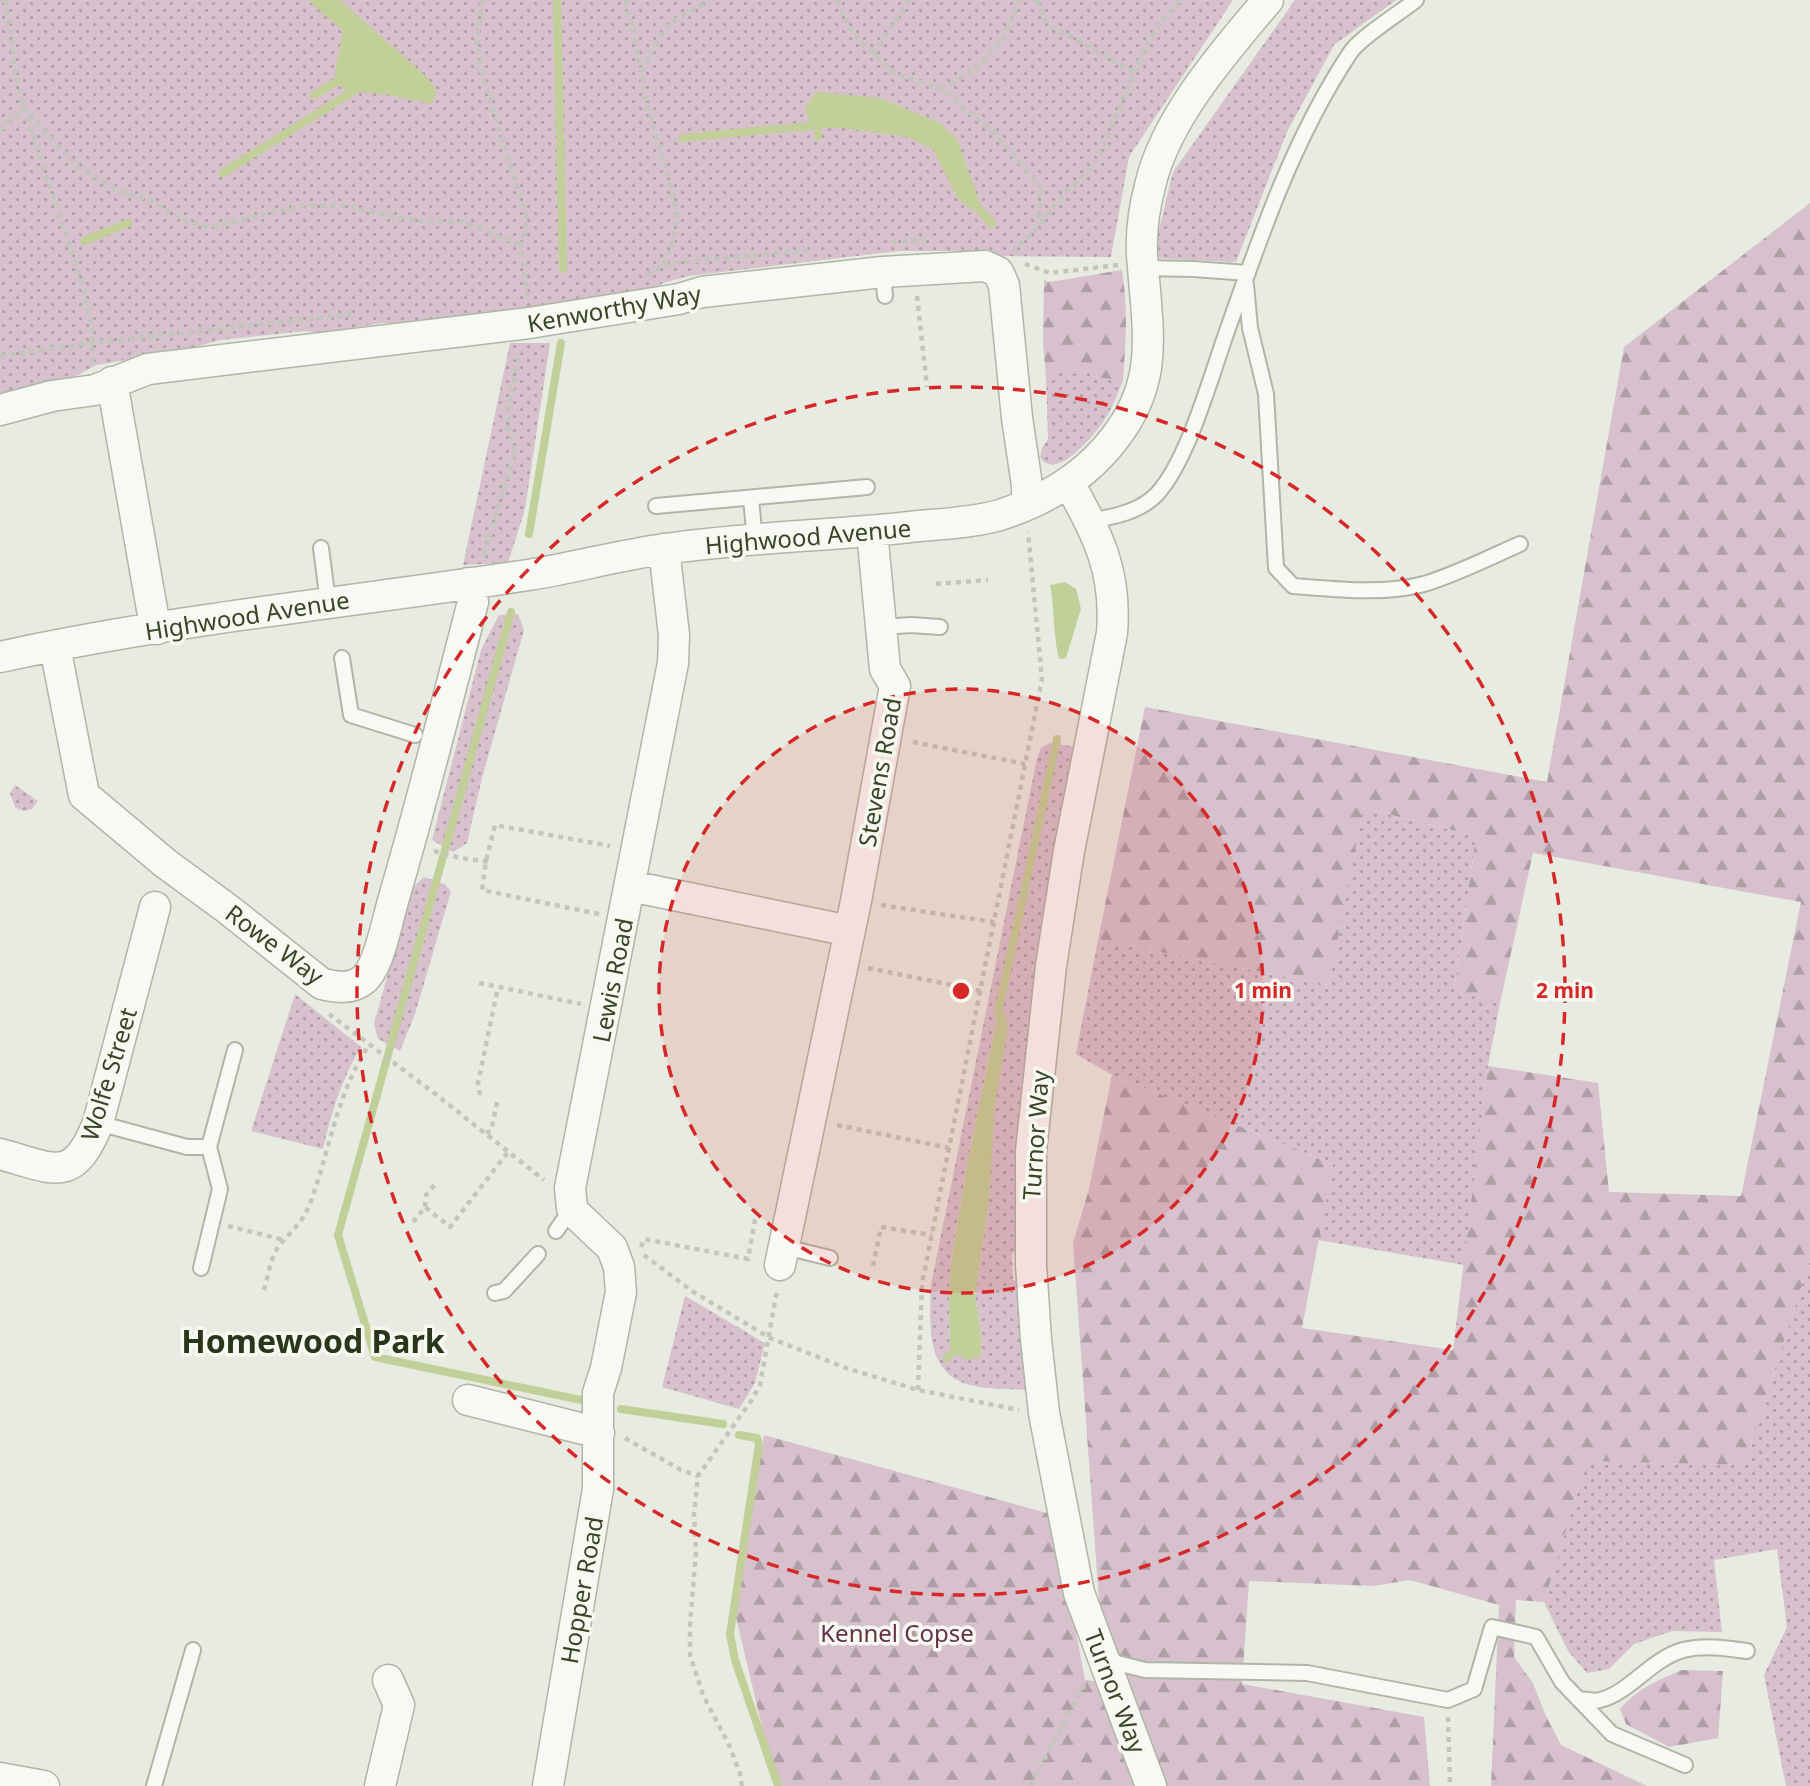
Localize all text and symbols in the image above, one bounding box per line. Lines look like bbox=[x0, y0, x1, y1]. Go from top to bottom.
street label: Kenworthy Way bbox=[524, 276, 704, 340]
street label: Highwood Avenue bbox=[704, 511, 912, 561]
street label: Highwood Avenue bbox=[142, 583, 352, 647]
street label: Stevens Road bbox=[850, 695, 908, 849]
street label: Rowe Way bbox=[219, 896, 332, 992]
street label: Lewis Road bbox=[584, 915, 640, 1045]
text: 1 min bbox=[1234, 976, 1292, 1004]
text: 2 min bbox=[1536, 976, 1594, 1004]
centre of rings bbox=[949, 979, 973, 1003]
street label: Wolfe Street bbox=[72, 1003, 144, 1145]
street label: Turnor Way bbox=[1014, 1068, 1056, 1201]
district label: Homewood Park bbox=[181, 1319, 445, 1362]
street label: Hopper Road bbox=[552, 1514, 610, 1666]
park label: Kennel Copse bbox=[820, 1616, 974, 1649]
street label: Turnor Way bbox=[1077, 1624, 1155, 1758]

